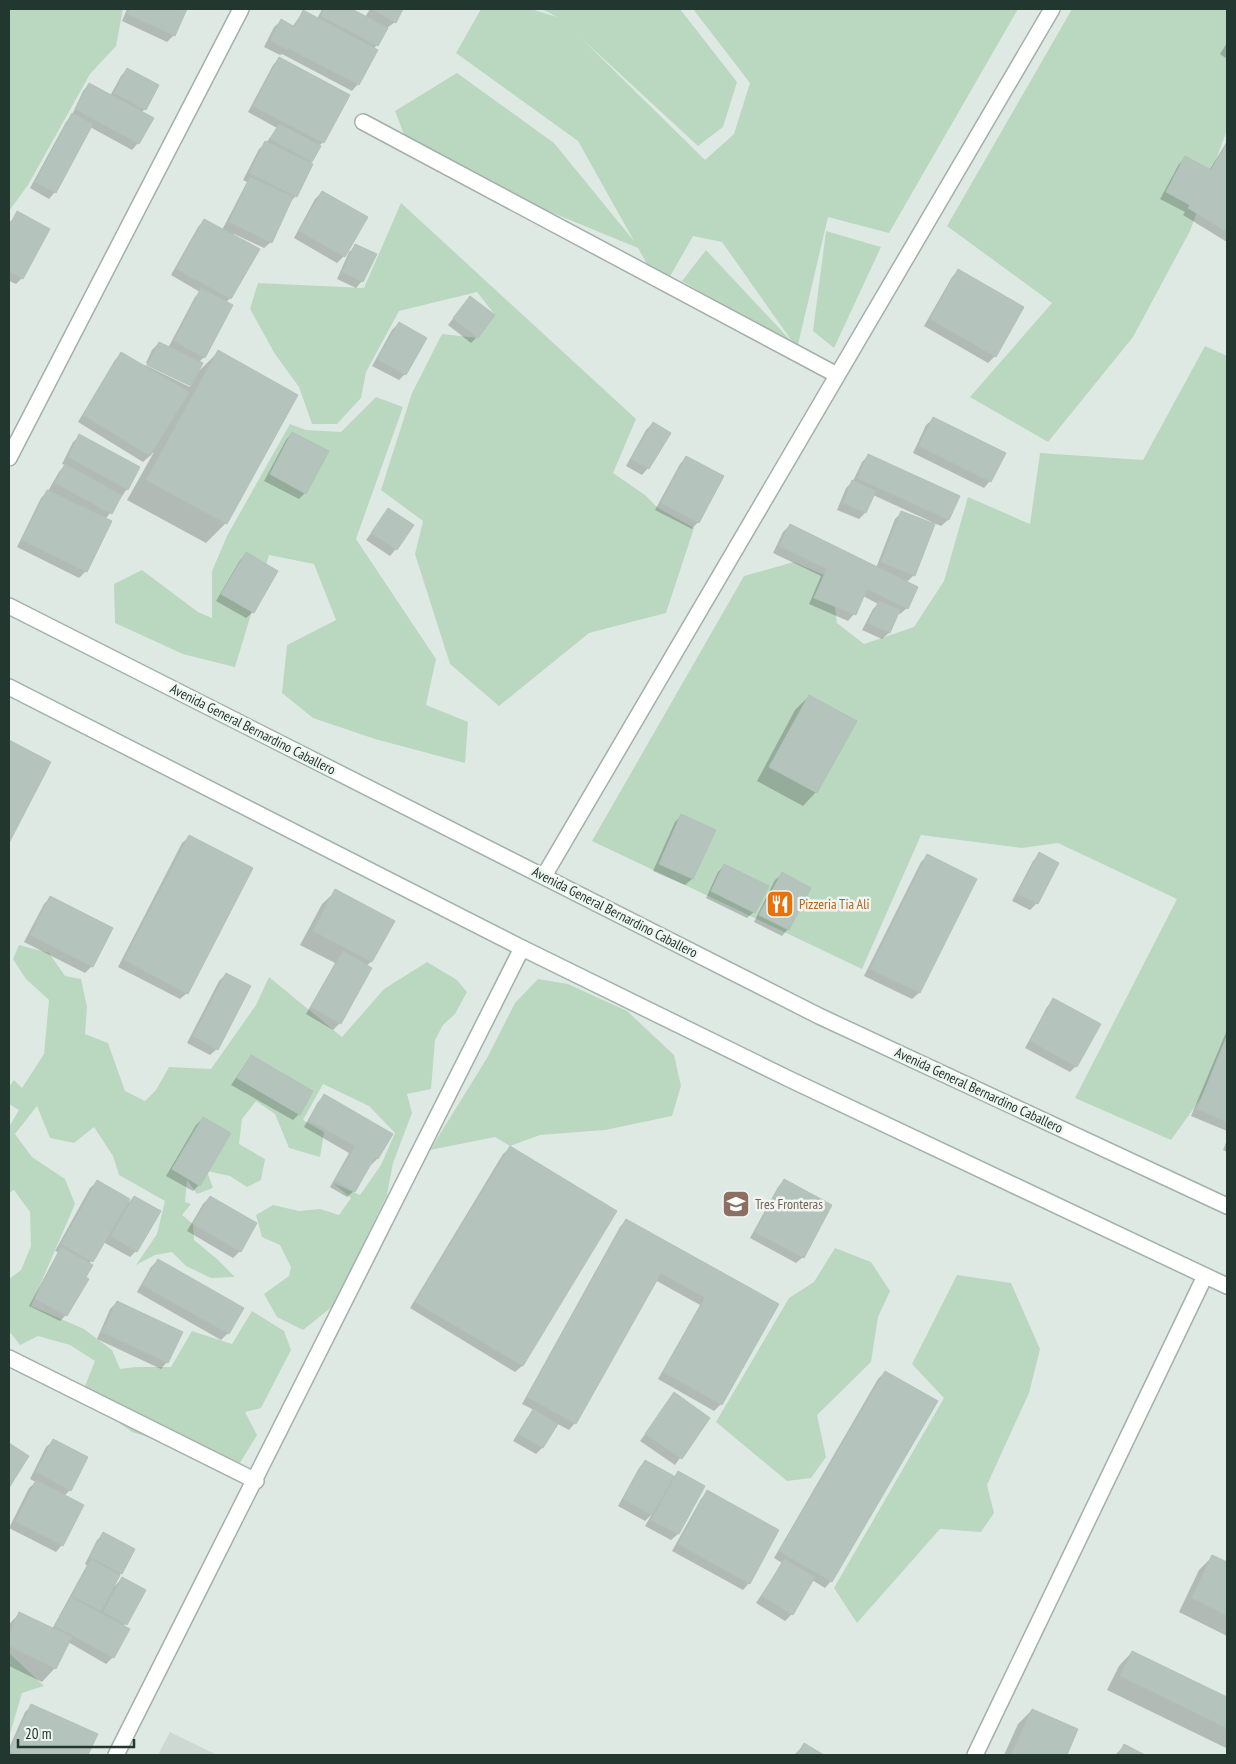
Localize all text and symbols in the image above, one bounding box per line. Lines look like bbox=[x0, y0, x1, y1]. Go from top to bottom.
street label: Avenida General Bernardino Caballero bbox=[167, 679, 339, 779]
street label: Avenida General Bernardino Caballero bbox=[529, 862, 701, 962]
restaurant icon: Pizzeria Tia Ali bbox=[765, 889, 795, 919]
place label: Pizzeria Tia Ali bbox=[799, 895, 870, 913]
street label: Avenida General Bernardino Caballero bbox=[892, 1043, 1066, 1137]
school or university icon: Tres Fronteras bbox=[721, 1189, 751, 1219]
place label: Tres Fronteras bbox=[755, 1195, 823, 1213]
scale bar bbox=[18, 1716, 134, 1748]
text: 20 m bbox=[25, 1724, 51, 1743]

